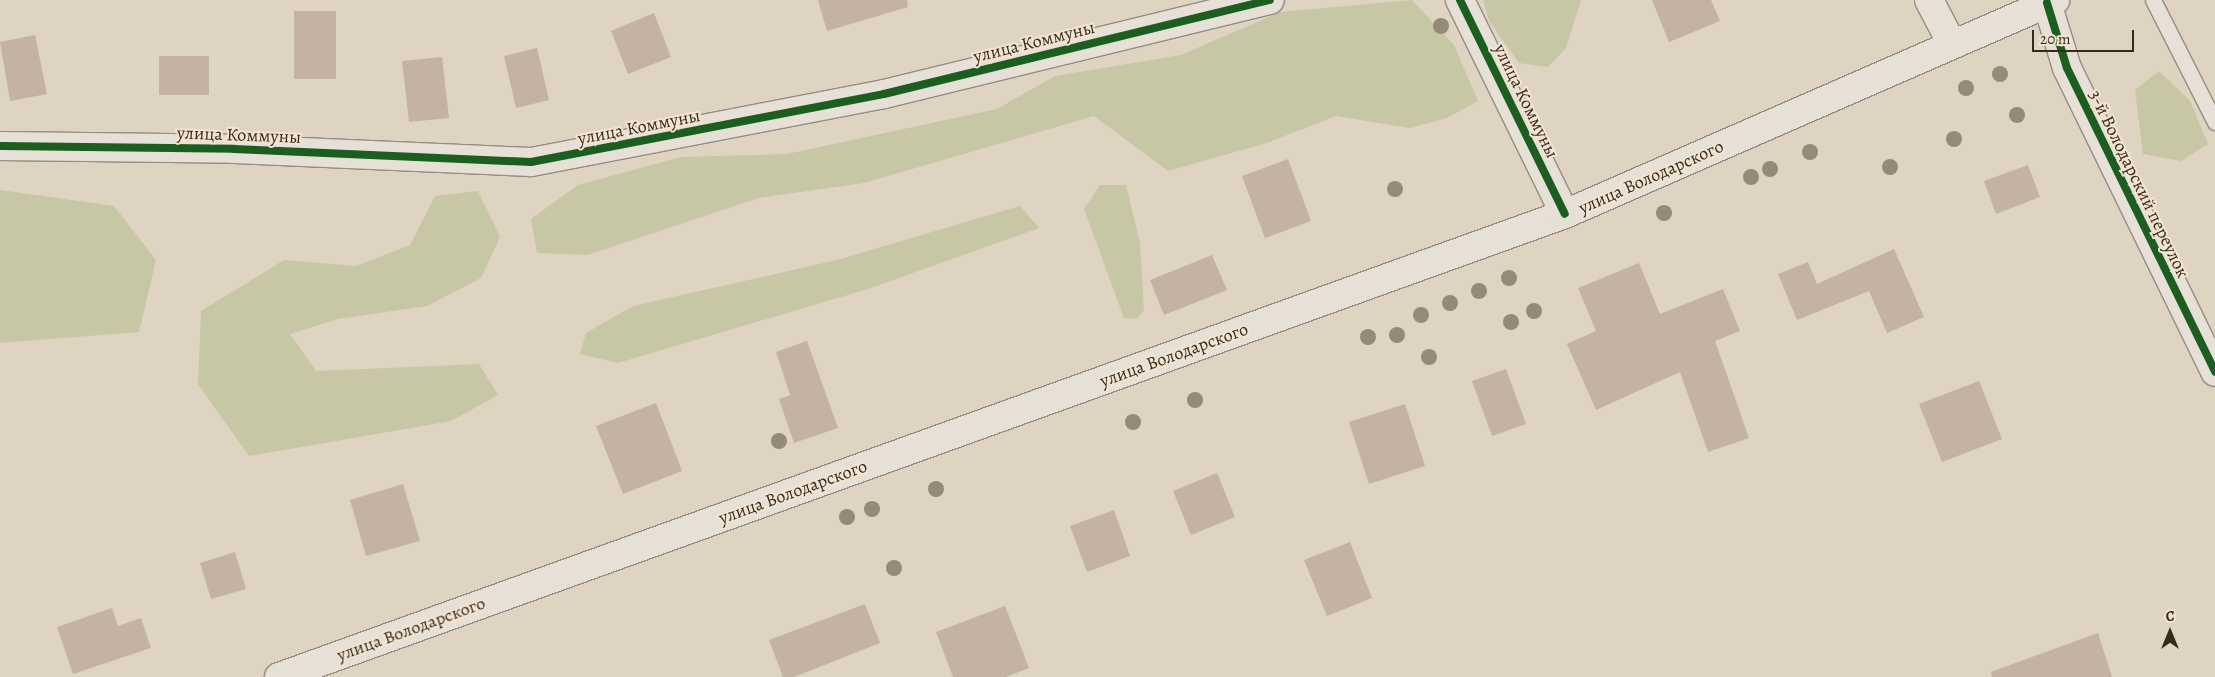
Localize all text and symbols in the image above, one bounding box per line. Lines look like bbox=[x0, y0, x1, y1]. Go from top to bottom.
street label: улица Коммуны bbox=[971, 16, 1097, 68]
scale bar bbox=[2035, 20, 2138, 52]
text: 20 m bbox=[2040, 29, 2071, 49]
street label: улица Коммуны bbox=[1489, 40, 1563, 162]
street label: 3-й Володарский переулок bbox=[2084, 87, 2194, 281]
street label: улица Коммуны bbox=[576, 105, 702, 149]
street label: улица Коммуны bbox=[176, 122, 302, 148]
street label: улица Володарского bbox=[1575, 135, 1727, 219]
street label: улица Володарского bbox=[1097, 318, 1251, 392]
street label: улица Володарского bbox=[716, 455, 870, 529]
street label: улица Володарского bbox=[334, 592, 488, 666]
north arrow bbox=[2145, 607, 2195, 657]
text: С bbox=[2166, 607, 2174, 626]

